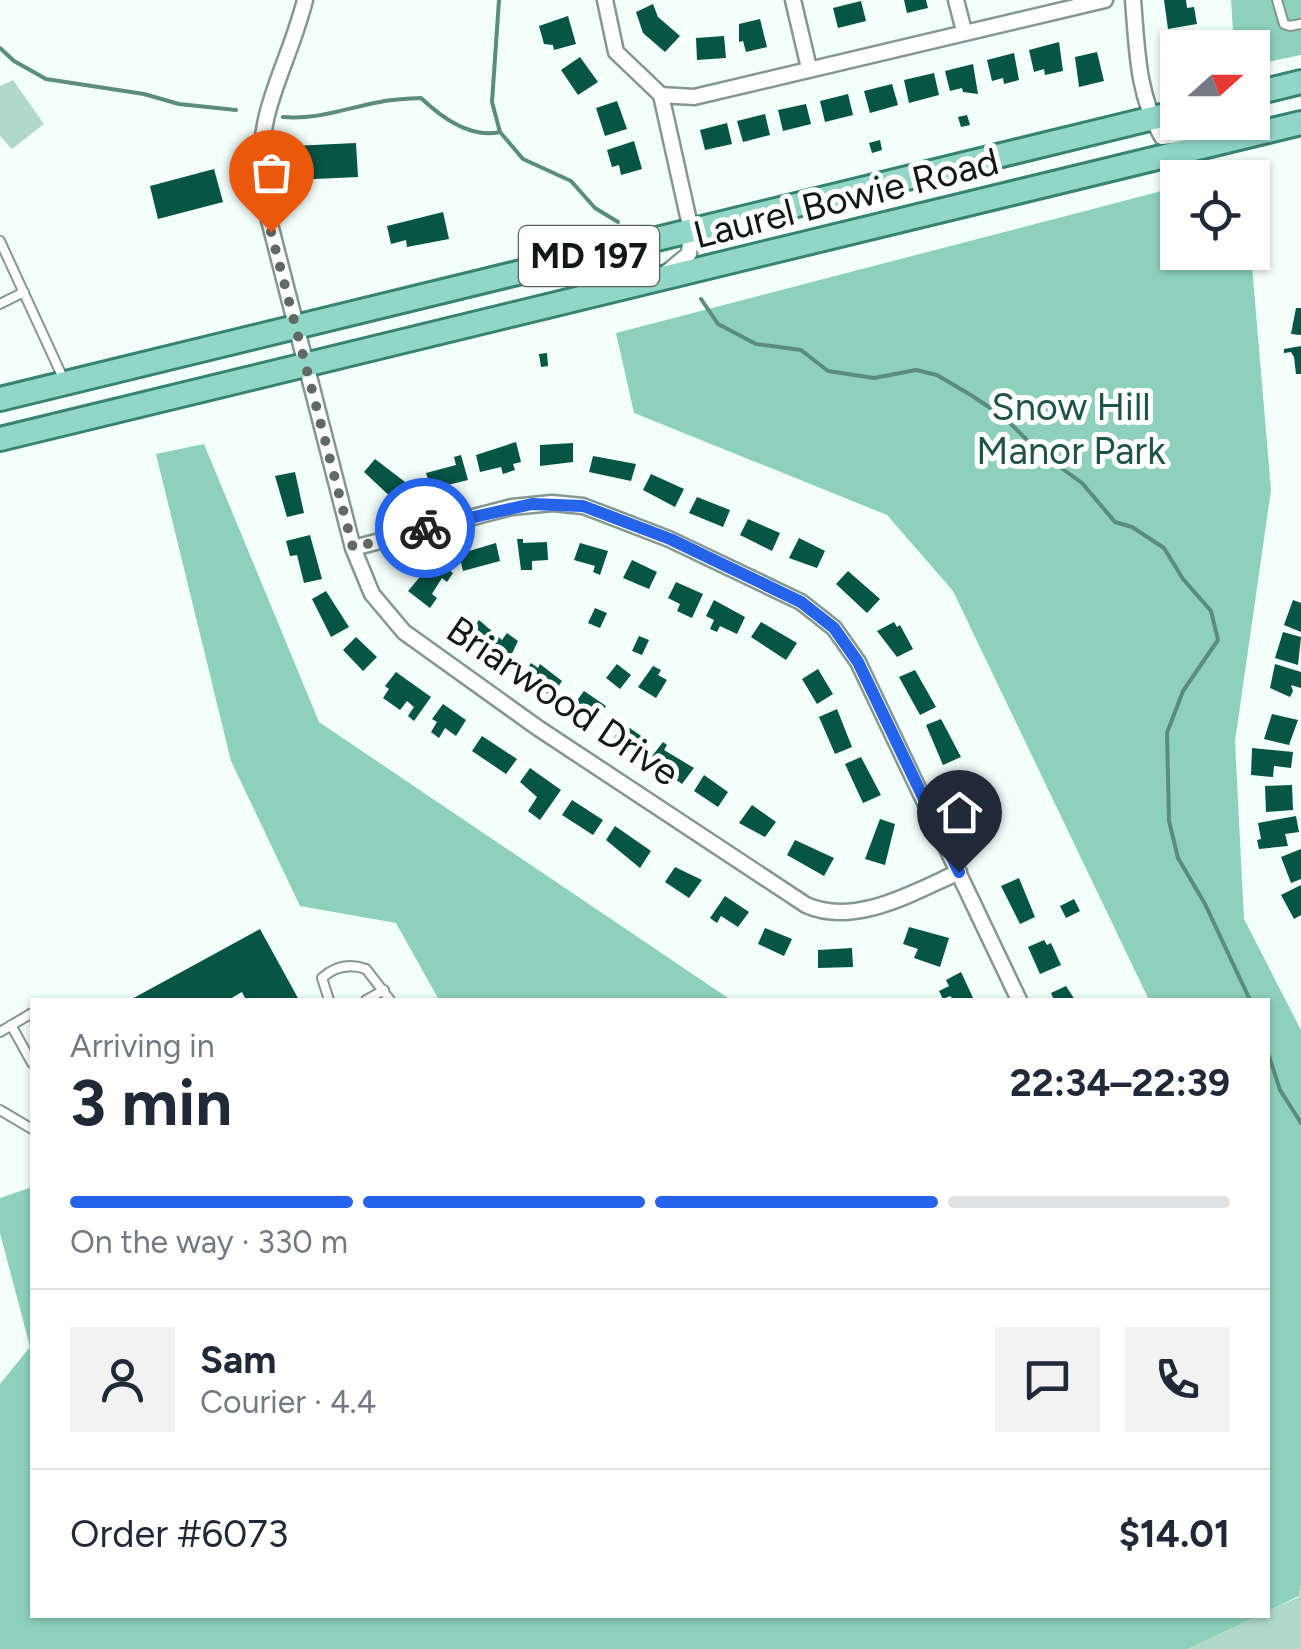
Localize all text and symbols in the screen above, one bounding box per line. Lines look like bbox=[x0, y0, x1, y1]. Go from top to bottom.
north arrow bbox=[1160, 30, 1270, 140]
map controls bbox=[1160, 30, 1270, 270]
pin bbox=[229, 130, 314, 233]
street label: Laurel Bowie Road bbox=[689, 138, 1003, 258]
icon: bag bbox=[244, 145, 299, 200]
button: locate bbox=[1160, 160, 1270, 270]
road number: MD 197 bbox=[519, 226, 659, 286]
park label: Snow Hill Manor Park bbox=[976, 384, 1166, 474]
courier bbox=[375, 478, 475, 578]
icon: bike bbox=[398, 501, 453, 556]
street label: Briarwood Drive bbox=[438, 606, 688, 796]
pin bbox=[917, 770, 1002, 873]
icon: home bbox=[932, 785, 987, 840]
text: Arriving in bbox=[70, 1027, 215, 1065]
text: 22:34–22:39 bbox=[1010, 1060, 1230, 1106]
text: 3 min bbox=[70, 1063, 232, 1141]
text: On the way · 330 m bbox=[70, 1223, 348, 1261]
button: person bbox=[70, 1327, 175, 1432]
button: chat bbox=[995, 1327, 1100, 1432]
button: phone bbox=[1125, 1327, 1230, 1432]
text: Sam bbox=[200, 1337, 276, 1383]
text: Courier · 4.4 bbox=[200, 1383, 376, 1421]
text: Order #6073 bbox=[70, 1511, 288, 1557]
text: $14.01 bbox=[1119, 1511, 1230, 1557]

